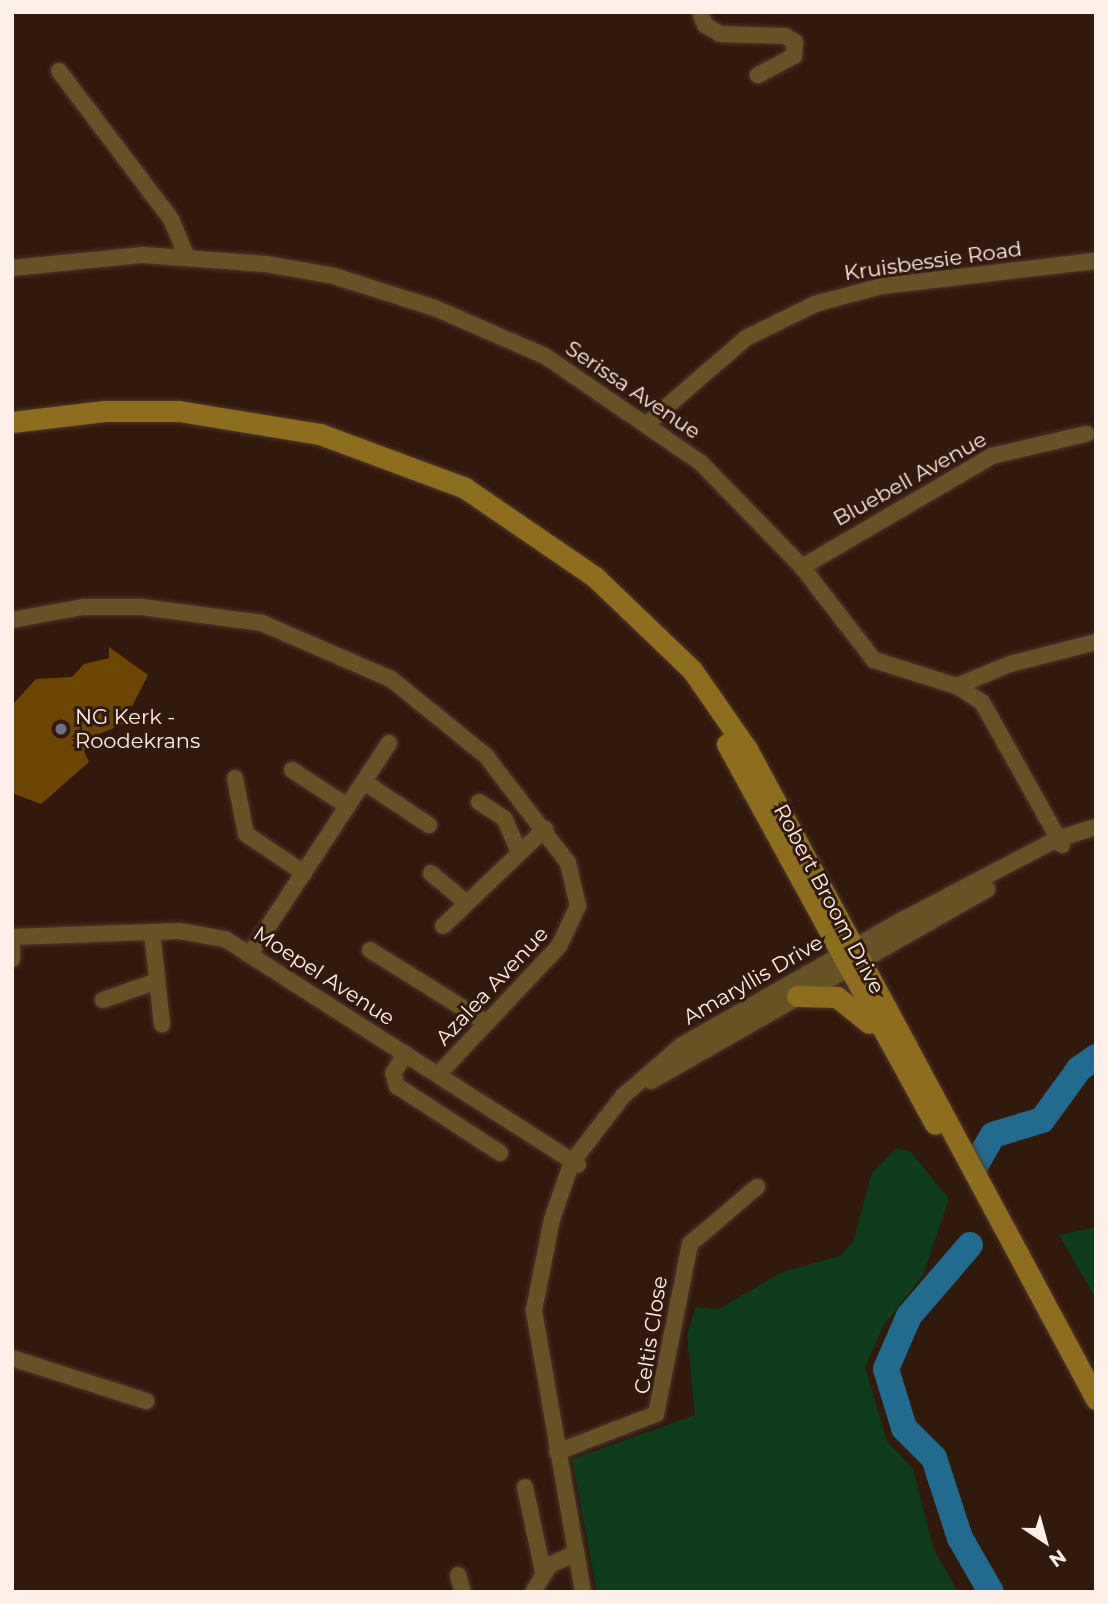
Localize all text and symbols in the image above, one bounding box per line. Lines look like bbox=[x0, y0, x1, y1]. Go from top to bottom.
street label: Kruisbessie Road bbox=[842, 236, 1024, 286]
street label: Serissa Avenue bbox=[561, 336, 705, 444]
street label: Bluebell Avenue bbox=[829, 426, 991, 532]
place label: NG Kerk - Roodekrans bbox=[75, 704, 200, 754]
marker: NG Kerk - Roodekrans bbox=[53, 721, 69, 737]
street label: Robert Broom Drive bbox=[768, 800, 890, 998]
street label: Moepel Avenue bbox=[249, 921, 399, 1031]
street label: Azalea Avenue bbox=[430, 921, 554, 1051]
street label: Amaryllis Drive bbox=[679, 930, 827, 1030]
street label: Celtis Close bbox=[629, 1274, 673, 1396]
north arrow bbox=[1010, 1506, 1080, 1576]
text: N bbox=[1045, 1545, 1071, 1572]

